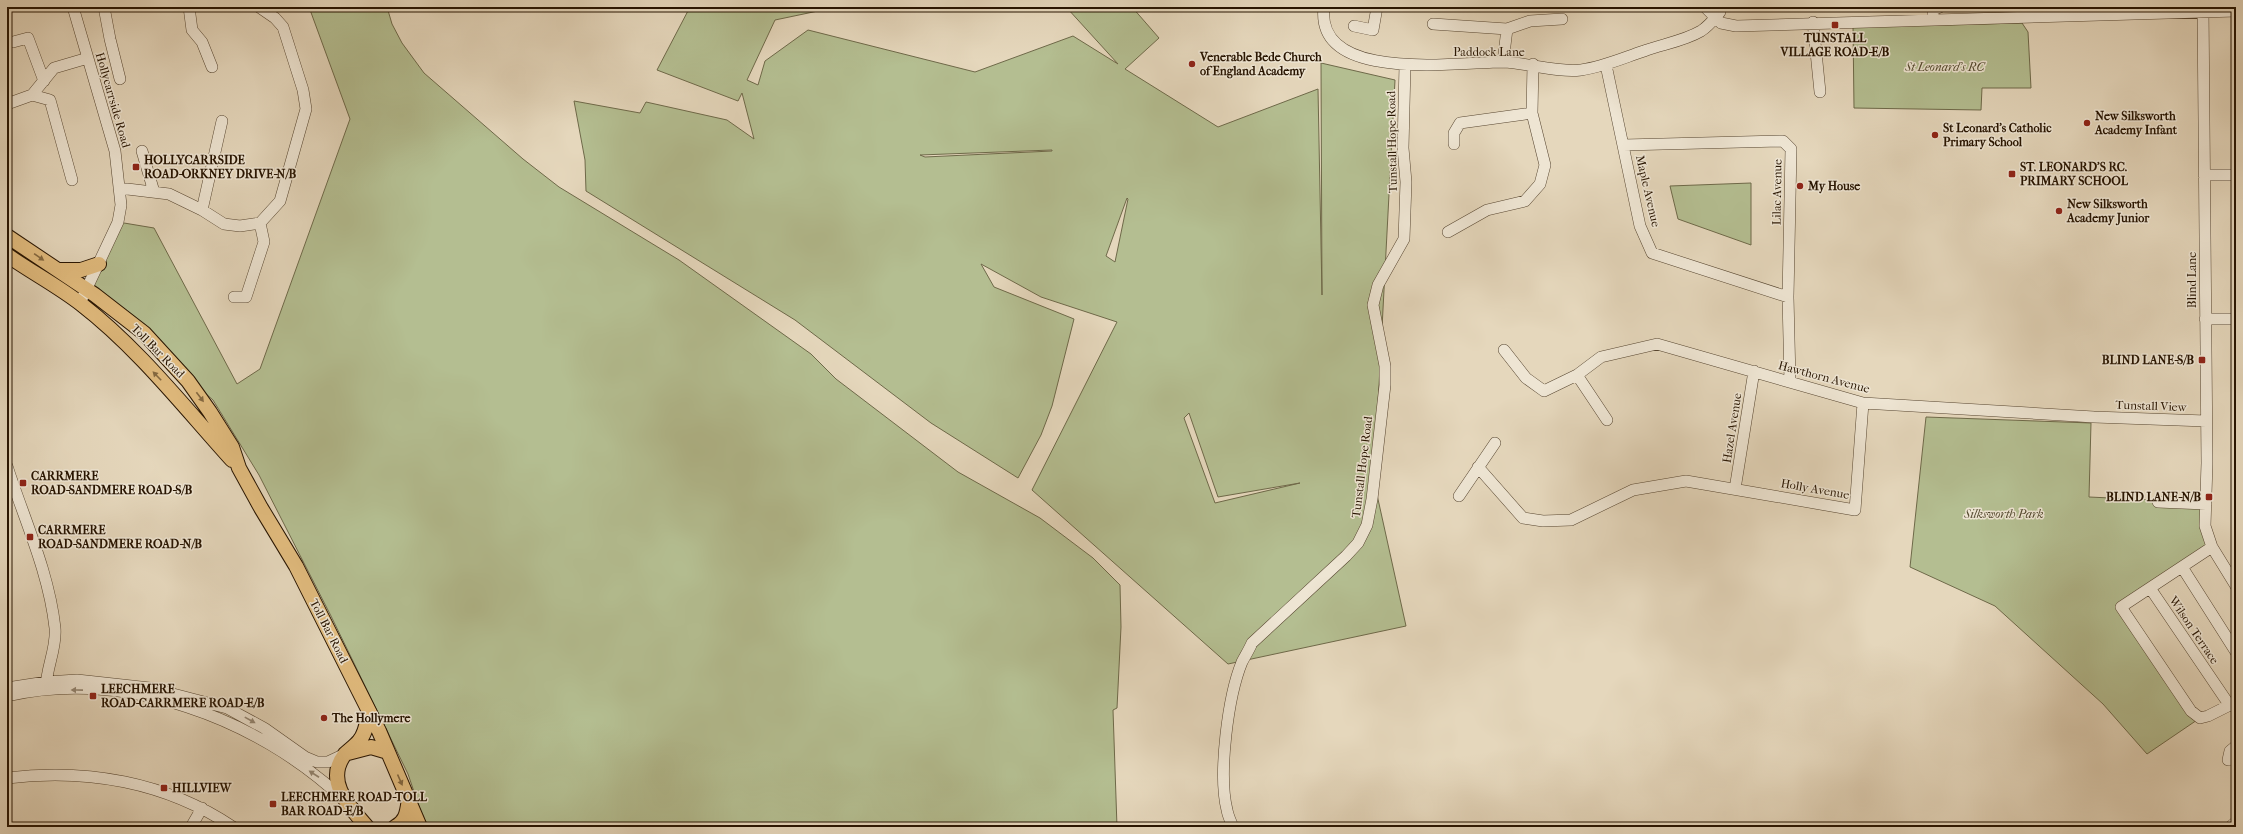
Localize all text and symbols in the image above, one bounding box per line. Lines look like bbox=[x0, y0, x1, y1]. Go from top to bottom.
marker: TUNSTALL VILLAGE ROAD-E/B bbox=[1830, 20, 1840, 30]
place label: TUNSTALL VILLAGE ROAD-E/B bbox=[1780, 31, 1890, 59]
street label: Paddock Lane bbox=[1453, 45, 1525, 59]
place label: Venerable Bede Church of England Academy bbox=[1199, 50, 1322, 79]
street label: Hollycarrside Road bbox=[93, 51, 133, 150]
marker: Venerable Bede Church of England Academy bbox=[1187, 59, 1197, 69]
park label: St Leonard's RC bbox=[1904, 60, 1987, 74]
street label: Tunstall Hope Road bbox=[1384, 90, 1400, 193]
place label: New Silksworth Academy Infant bbox=[2094, 109, 2178, 138]
marker: New Silksworth Academy Infant bbox=[2082, 118, 2092, 128]
place label: St Leonard's Catholic Primary School bbox=[1943, 121, 2052, 150]
marker: St Leonard's Catholic Primary School bbox=[1930, 130, 1940, 140]
place label: HOLLYCARRSIDE ROAD-ORKNEY DRIVE-N/B bbox=[144, 153, 296, 181]
street label: Maple Avenue bbox=[1633, 154, 1663, 228]
street label: Lilac Avenue bbox=[1769, 159, 1785, 225]
place label: ST. LEONARD'S RC. PRIMARY SCHOOL bbox=[2020, 160, 2129, 188]
marker: HOLLYCARRSIDE ROAD-ORKNEY DRIVE-N/B bbox=[131, 162, 141, 172]
marker: ST. LEONARD'S RC. PRIMARY SCHOOL bbox=[2007, 169, 2017, 179]
place label: My House bbox=[1807, 179, 1860, 194]
marker: My House bbox=[1795, 181, 1805, 191]
place label: New Silksworth Academy Junior bbox=[2066, 197, 2150, 226]
marker: New Silksworth Academy Junior bbox=[2054, 206, 2064, 216]
street label: Blind Lane bbox=[2185, 252, 2199, 308]
one-way arrow bbox=[34, 253, 45, 261]
street label: Toll Bar Road bbox=[128, 321, 188, 381]
place label: BLIND LANE-S/B bbox=[2102, 353, 2194, 367]
marker: BLIND LANE-S/B bbox=[2197, 355, 2207, 365]
street label: Hawthorn Avenue bbox=[1777, 358, 1871, 396]
one-way arrow bbox=[152, 371, 161, 381]
one-way arrow bbox=[195, 392, 203, 402]
street label: Hazel Avenue bbox=[1720, 392, 1744, 464]
street label: Tunstall View bbox=[2115, 398, 2188, 414]
street label: Tunstall Hope Road bbox=[1349, 415, 1375, 519]
place label: CARRMERE ROAD-SANDMERE ROAD-S/B bbox=[31, 469, 192, 497]
street label: Holly Avenue bbox=[1780, 476, 1850, 502]
marker: CARRMERE ROAD-SANDMERE ROAD-S/B bbox=[18, 478, 28, 488]
place label: BLIND LANE-N/B bbox=[2106, 490, 2201, 504]
marker: BLIND LANE-N/B bbox=[2204, 492, 2214, 502]
park label: Silksworth Park bbox=[1963, 507, 2044, 521]
place label: CARRMERE ROAD-SANDMERE ROAD-N/B bbox=[38, 523, 202, 551]
marker: CARRMERE ROAD-SANDMERE ROAD-N/B bbox=[25, 532, 35, 542]
street label: Wilson Terrace bbox=[2166, 593, 2222, 667]
street label: Toll Bar Road bbox=[307, 597, 351, 666]
place label: LEECHMERE ROAD-CARRMERE ROAD-E/B bbox=[101, 682, 265, 710]
one-way arrow bbox=[70, 687, 83, 693]
marker: LEECHMERE ROAD-CARRMERE ROAD-E/B bbox=[88, 691, 98, 701]
place label: The Hollymere bbox=[331, 711, 410, 726]
marker: The Hollymere bbox=[319, 713, 329, 723]
one-way arrow bbox=[244, 716, 256, 723]
one-way arrow bbox=[308, 771, 320, 778]
one-way arrow bbox=[398, 774, 404, 786]
place label: HILLVIEW bbox=[172, 781, 233, 795]
marker: HILLVIEW bbox=[159, 783, 169, 793]
place label: LEECHMERE ROAD-TOLL BAR ROAD-E/B bbox=[281, 790, 428, 818]
marker: LEECHMERE ROAD-TOLL BAR ROAD-E/B bbox=[268, 799, 278, 809]

